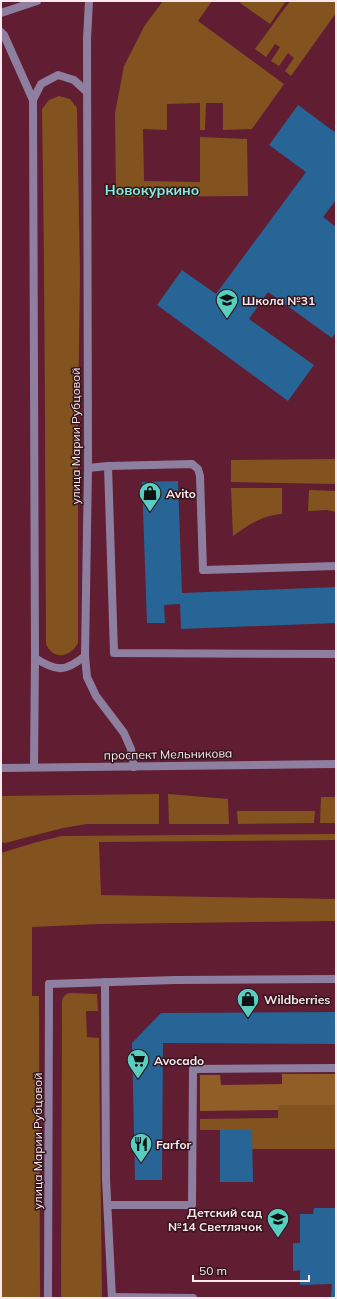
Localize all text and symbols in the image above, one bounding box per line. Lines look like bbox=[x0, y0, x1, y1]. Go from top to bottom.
district label: Новокуркино bbox=[105, 181, 199, 199]
school or university icon: Школа №31 bbox=[214, 287, 240, 320]
place label: Школа №31 bbox=[242, 293, 315, 308]
street label: улица Марии Рубцовой bbox=[68, 368, 83, 504]
shop icon: Avito bbox=[137, 480, 163, 513]
place label: Avito bbox=[166, 486, 196, 501]
street label: проспект Мельникова bbox=[104, 745, 232, 763]
shop icon: Wildberries bbox=[235, 986, 261, 1019]
place label: Wildberries bbox=[264, 992, 330, 1007]
supermarket icon: Avocado bbox=[125, 1047, 151, 1080]
place label: Avocado bbox=[154, 1053, 204, 1068]
street label: улица Марии Рубцовой bbox=[30, 1073, 45, 1209]
restaurant icon: Farfor bbox=[128, 1131, 154, 1164]
place label: Farfor bbox=[156, 1137, 191, 1152]
place label: Детский сад №14 Светлячок bbox=[168, 1205, 262, 1234]
school or university icon: Детский сад №14 Светлячок bbox=[265, 1206, 291, 1239]
scale bar bbox=[193, 1257, 309, 1283]
text: 50 m bbox=[199, 1263, 227, 1278]

